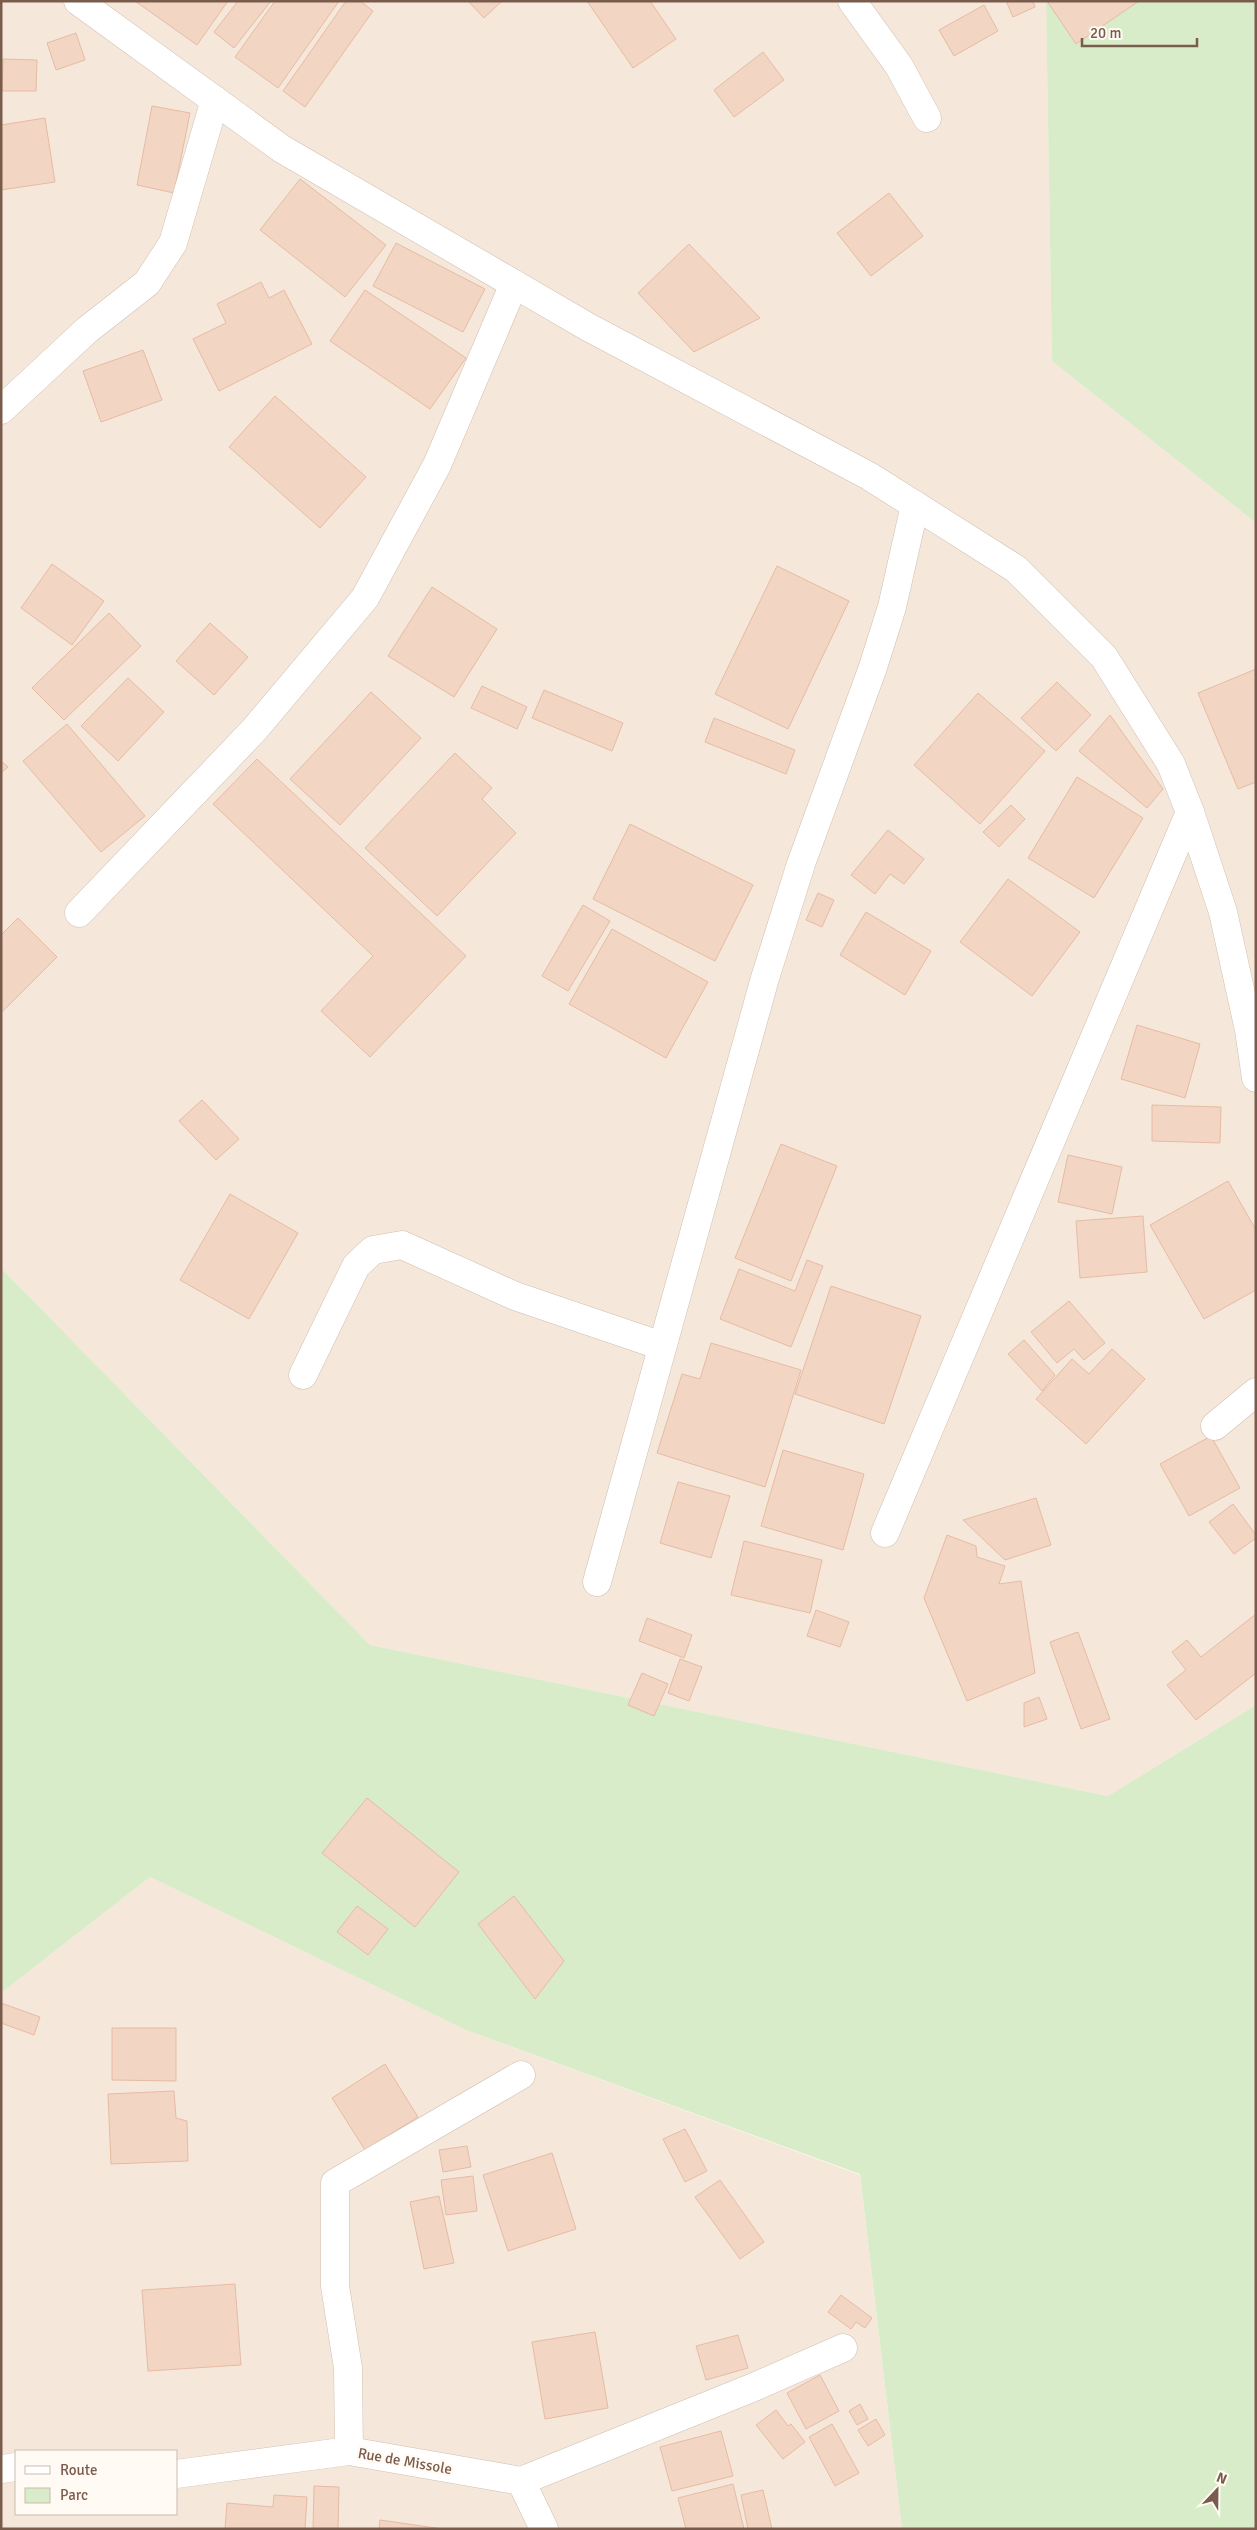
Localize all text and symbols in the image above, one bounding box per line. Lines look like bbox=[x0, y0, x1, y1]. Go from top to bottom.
scale bar bbox=[1082, 15, 1197, 47]
text: 20 m bbox=[1090, 24, 1121, 42]
street label: Rue de Missole bbox=[357, 2444, 453, 2478]
legend bbox=[15, 2450, 178, 2515]
text: Route bbox=[60, 2461, 97, 2479]
north arrow bbox=[1192, 2465, 1242, 2515]
text: N bbox=[1214, 2469, 1229, 2488]
text: Parc bbox=[60, 2486, 88, 2504]

